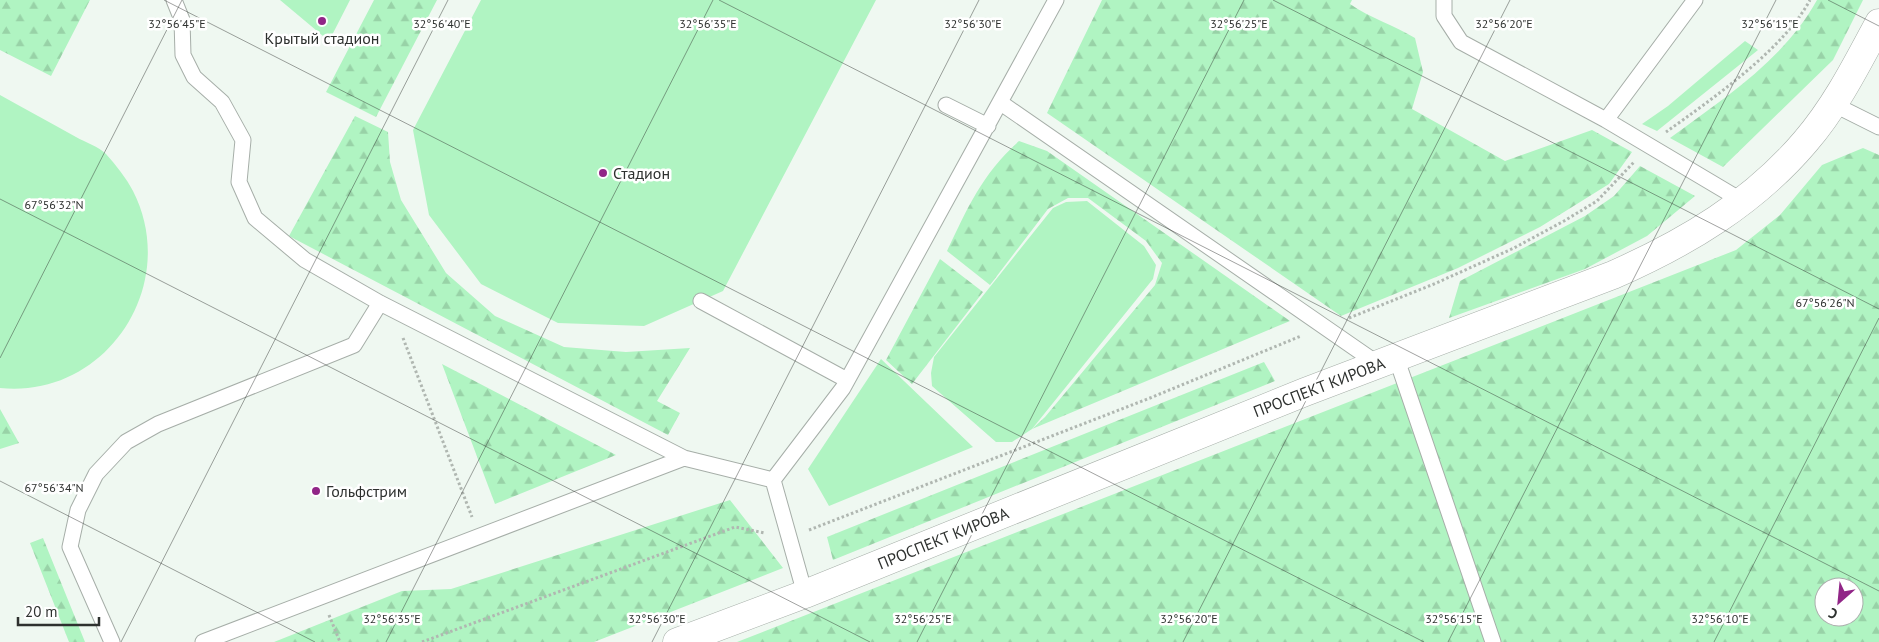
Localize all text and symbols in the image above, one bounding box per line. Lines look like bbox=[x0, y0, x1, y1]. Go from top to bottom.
marker: Крытый стадион bbox=[316, 15, 328, 27]
text: 32°56'45"E bbox=[148, 16, 206, 31]
text: 32°56'40"E bbox=[413, 16, 471, 31]
text: 32°56'35"E bbox=[679, 16, 737, 31]
text: 32°56'30"E bbox=[944, 16, 1002, 31]
text: 32°56'25"E bbox=[1210, 16, 1268, 31]
text: 32°56'20"E bbox=[1475, 16, 1533, 31]
text: 32°56'15"E bbox=[1741, 16, 1799, 31]
place label: Крытый стадион bbox=[265, 28, 379, 48]
place label: Стадион bbox=[613, 163, 670, 183]
marker: Стадион bbox=[597, 167, 609, 179]
text: 67°56'32"N bbox=[24, 197, 84, 212]
text: 67°56'26"N bbox=[1795, 295, 1855, 310]
street label: ПРОСПЕКТ КИРОВА bbox=[1250, 352, 1388, 421]
text: 67°56'34"N bbox=[24, 480, 84, 495]
place label: Гольфстрим bbox=[326, 481, 407, 501]
marker: Гольфстрим bbox=[310, 485, 322, 497]
street label: ПРОСПЕКТ КИРОВА bbox=[875, 502, 1012, 573]
north arrow bbox=[1814, 577, 1864, 627]
scale bar bbox=[18, 594, 99, 626]
text: 20 m bbox=[25, 602, 58, 621]
text: С bbox=[1825, 604, 1841, 623]
text: 32°56'35"E bbox=[363, 611, 421, 626]
text: 32°56'30"E bbox=[628, 611, 686, 626]
text: 32°56'25"E bbox=[894, 611, 952, 626]
text: 32°56'20"E bbox=[1160, 611, 1218, 626]
text: 32°56'15"E bbox=[1425, 611, 1483, 626]
text: 32°56'10"E bbox=[1691, 611, 1749, 626]

